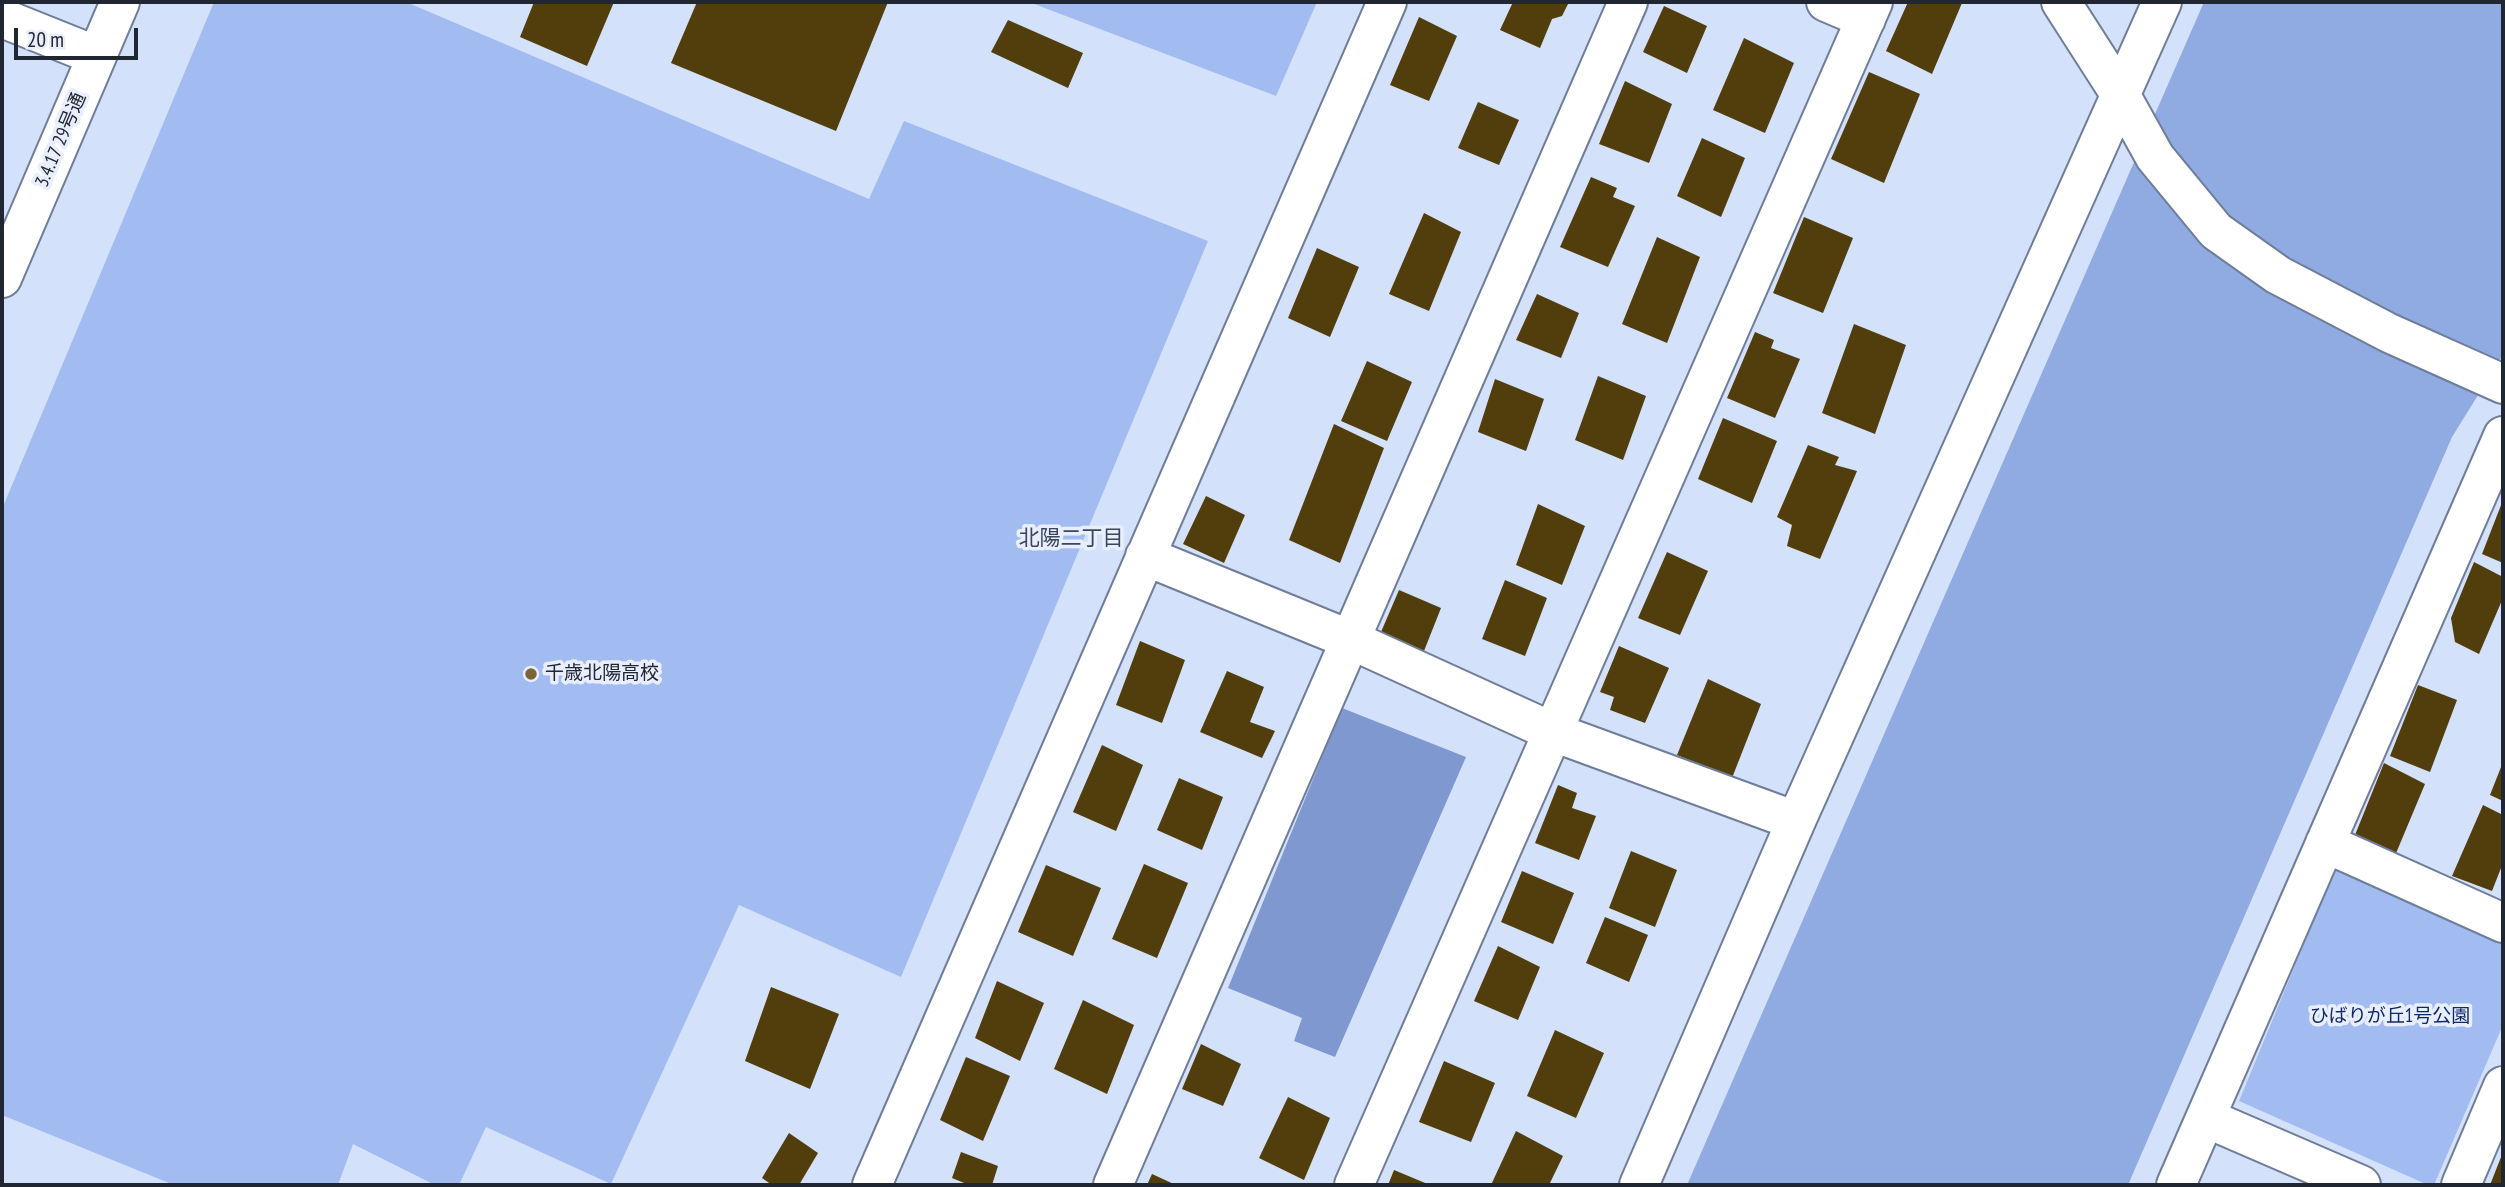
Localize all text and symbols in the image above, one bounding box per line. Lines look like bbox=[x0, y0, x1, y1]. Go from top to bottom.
scale bar bbox=[18, 14, 142, 58]
text: 20 m bbox=[27, 26, 64, 53]
street label: 3.4.17 29号通 bbox=[31, 89, 91, 191]
district label: 北陽二丁目 bbox=[1019, 526, 1123, 552]
place label: 千歳北陽高校 bbox=[545, 663, 659, 685]
marker: 千歳北陽高校 bbox=[523, 666, 539, 682]
park label: ひばりが丘1号公園 bbox=[2310, 1006, 2470, 1028]

